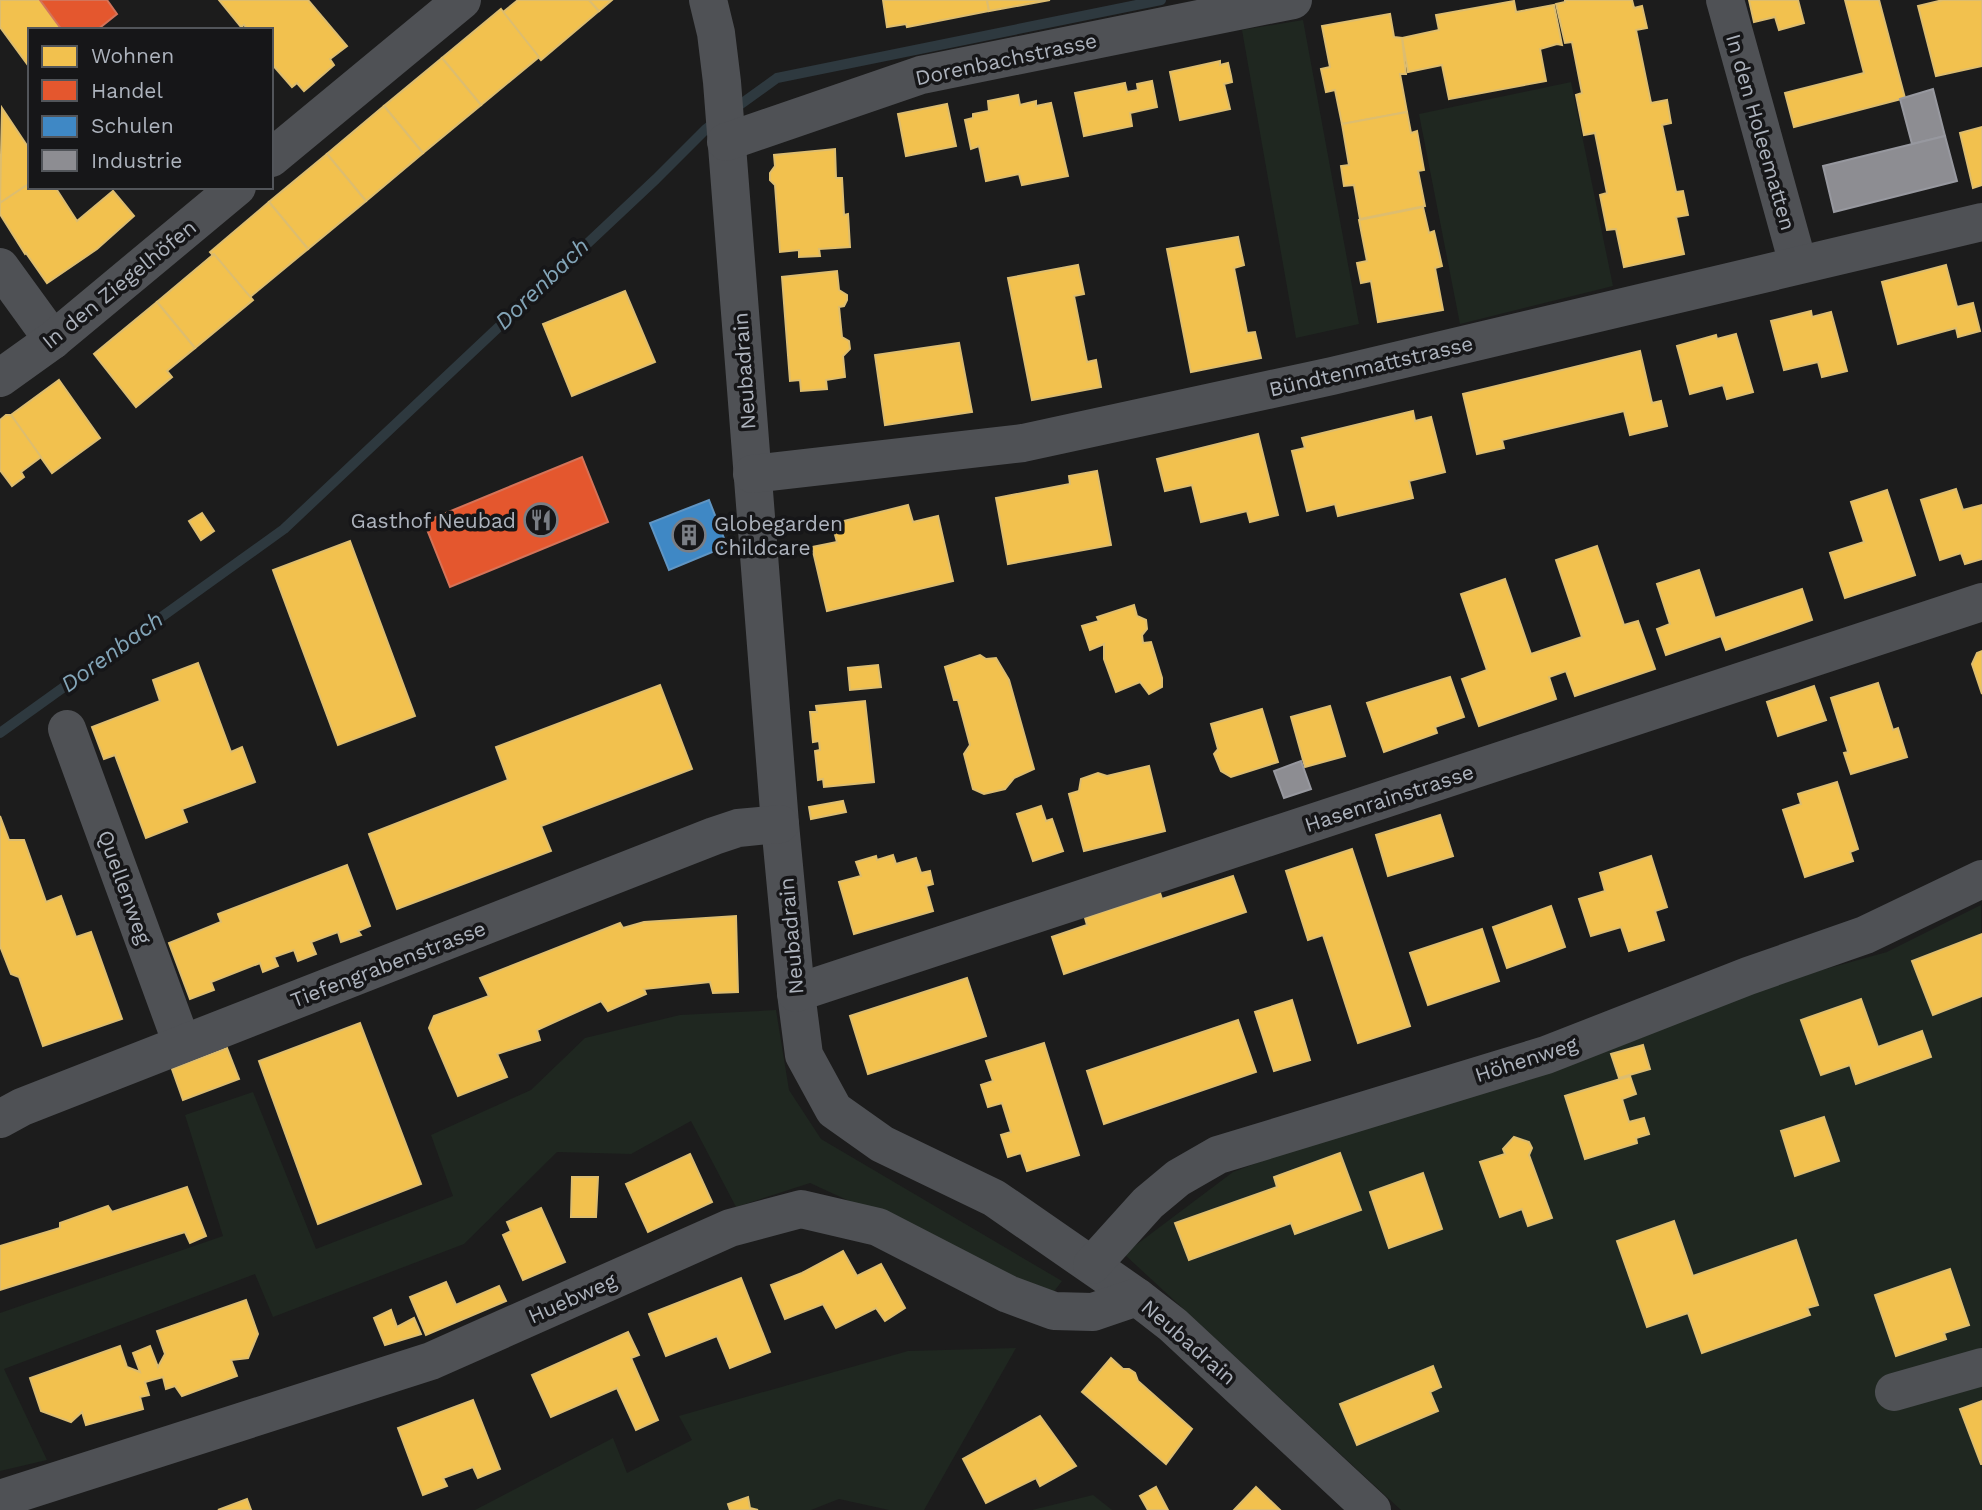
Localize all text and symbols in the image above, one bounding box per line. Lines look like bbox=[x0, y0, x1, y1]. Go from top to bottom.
legend bbox=[28, 28, 273, 189]
street label: Dorenbachstrasse bbox=[913, 28, 1099, 90]
street label: In den Holeematten bbox=[1721, 31, 1801, 233]
text: Wohnen bbox=[91, 43, 174, 68]
text: Handel bbox=[91, 78, 163, 103]
text: Schulen bbox=[91, 113, 174, 138]
text: Industrie bbox=[91, 148, 182, 173]
street label: In den Ziegelhöfen bbox=[37, 214, 201, 354]
water label: Dorenbach bbox=[489, 233, 595, 335]
street label: Neubadrain bbox=[727, 312, 761, 430]
street label: Bündtenmattstrasse bbox=[1266, 330, 1476, 402]
restaurant icon: Gasthof Neubad bbox=[522, 501, 560, 539]
place label: Gasthof Neubad bbox=[351, 508, 516, 533]
place label: Globegarden Childcare bbox=[714, 511, 843, 560]
building icon: Globegarden Childcare bbox=[670, 516, 708, 554]
water label: Dorenbach bbox=[56, 606, 168, 698]
street label: Hasenrainstrasse bbox=[1301, 759, 1477, 837]
street label: Quellenweg bbox=[93, 827, 157, 948]
street label: Neubadrain bbox=[773, 876, 809, 996]
street label: Tiefengrabenstrasse bbox=[287, 915, 489, 1013]
street label: Höhenweg bbox=[1472, 1030, 1581, 1087]
street label: Huebweg bbox=[524, 1267, 621, 1328]
street label: Neubadrain bbox=[1137, 1294, 1241, 1390]

